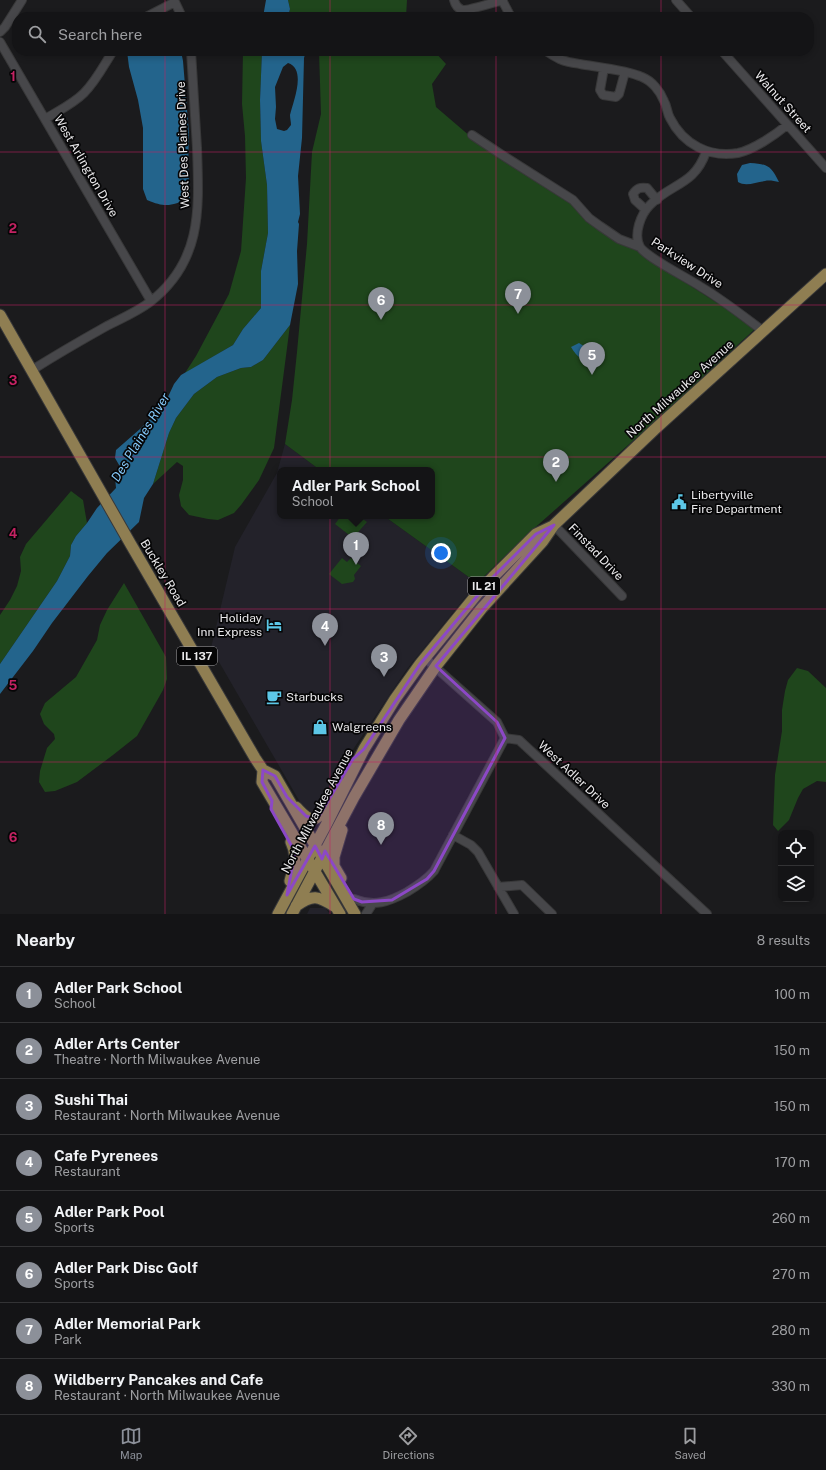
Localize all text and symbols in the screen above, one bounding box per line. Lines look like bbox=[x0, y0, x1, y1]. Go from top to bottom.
search box bbox=[12, 12, 814, 56]
icon: search bbox=[26, 23, 48, 45]
text: Search here bbox=[58, 26, 142, 43]
street label: Walnut Street bbox=[752, 68, 814, 136]
text: 1 bbox=[10, 69, 16, 84]
street label: West Des Plaines Drive bbox=[174, 81, 192, 209]
street label: West Arlington Drive bbox=[51, 113, 121, 220]
text: 2 bbox=[9, 221, 17, 236]
street label: Parkview Drive bbox=[649, 235, 726, 291]
pin: 7 bbox=[505, 281, 531, 314]
pin: 6 bbox=[368, 287, 394, 320]
street label: North Milwaukee Avenue bbox=[624, 337, 736, 441]
pin: 5 bbox=[579, 342, 605, 375]
text: 3 bbox=[9, 373, 18, 388]
water label: Des Plaines River bbox=[108, 390, 173, 484]
pin: 2 bbox=[543, 449, 569, 482]
popup bbox=[277, 467, 435, 519]
text: Adler Park School bbox=[292, 477, 420, 494]
place label: Libertyville Fire Department bbox=[691, 488, 782, 516]
public building icon: Libertyville Fire Department bbox=[670, 493, 688, 511]
text: School bbox=[292, 494, 334, 509]
street label: Finstad Drive bbox=[566, 521, 627, 583]
text: 4 bbox=[9, 526, 18, 541]
pin: 1 bbox=[343, 532, 369, 565]
street label: Buckley Road bbox=[137, 537, 189, 609]
your location bbox=[431, 543, 451, 563]
road number: IL 21 bbox=[468, 577, 500, 595]
place label: Holiday Inn Express bbox=[197, 611, 263, 639]
pin: 4 bbox=[312, 613, 338, 646]
hotel icon: Holiday Inn Express bbox=[265, 616, 283, 634]
pin: 3 bbox=[371, 644, 397, 677]
road number: IL 137 bbox=[177, 647, 217, 665]
text: 5 bbox=[9, 678, 18, 693]
cafe icon: Starbucks bbox=[265, 688, 283, 706]
place label: Starbucks bbox=[286, 690, 343, 704]
shop icon: Walgreens bbox=[311, 718, 329, 736]
place label: Walgreens bbox=[332, 720, 392, 734]
street label: West Adler Drive bbox=[535, 738, 613, 812]
street label: North Milwaukee Avenue bbox=[278, 746, 356, 876]
pin: 8 bbox=[368, 812, 394, 845]
text: 6 bbox=[9, 830, 18, 845]
map controls bbox=[778, 830, 814, 902]
button: locate bbox=[778, 830, 814, 866]
button: layers bbox=[778, 866, 814, 902]
text: Nearby bbox=[16, 930, 75, 950]
text: 8 results bbox=[757, 933, 810, 948]
text: Adler Park School bbox=[54, 979, 182, 996]
text: 1 bbox=[26, 987, 32, 1002]
text: 100 m bbox=[774, 987, 810, 1002]
text: School bbox=[54, 996, 96, 1011]
text: Adler Arts Center bbox=[54, 1035, 180, 1052]
text: 2 bbox=[25, 1043, 33, 1058]
text: 150 m bbox=[774, 1043, 810, 1058]
text: Theatre · North Milwaukee Avenue bbox=[54, 1052, 260, 1067]
text: Sushi Thai bbox=[54, 1091, 128, 1108]
text: 3 bbox=[25, 1099, 33, 1114]
text: 150 m bbox=[774, 1099, 810, 1114]
text: Restaurant · North Milwaukee Avenue bbox=[54, 1108, 280, 1123]
text: Cafe Pyrenees bbox=[54, 1147, 158, 1164]
text: 4 bbox=[25, 1155, 33, 1170]
text: 170 m bbox=[775, 1155, 810, 1170]
text: Restaurant bbox=[54, 1164, 120, 1179]
text: Adler Park Pool bbox=[54, 1203, 165, 1220]
text: 5 bbox=[25, 1211, 33, 1226]
text: 260 m bbox=[772, 1211, 810, 1226]
text: Sports bbox=[54, 1220, 94, 1235]
text: Adler Park Disc Golf bbox=[54, 1259, 198, 1276]
text: 6 bbox=[25, 1267, 33, 1282]
text: 270 m bbox=[772, 1267, 810, 1282]
text: Sports bbox=[54, 1276, 94, 1291]
text: Adler Memorial Park bbox=[54, 1315, 201, 1332]
text: 7 bbox=[25, 1323, 33, 1338]
text: 280 m bbox=[772, 1323, 810, 1338]
text: Park bbox=[54, 1332, 82, 1347]
text: Wildberry Pancakes and Cafe bbox=[54, 1371, 263, 1388]
text: 8 bbox=[25, 1379, 33, 1394]
text: 330 m bbox=[771, 1379, 810, 1394]
text: Restaurant · North Milwaukee Avenue bbox=[54, 1388, 280, 1403]
tab: Map bbox=[120, 1425, 142, 1461]
tab: Directions bbox=[383, 1425, 434, 1461]
tab: Saved bbox=[674, 1425, 706, 1461]

